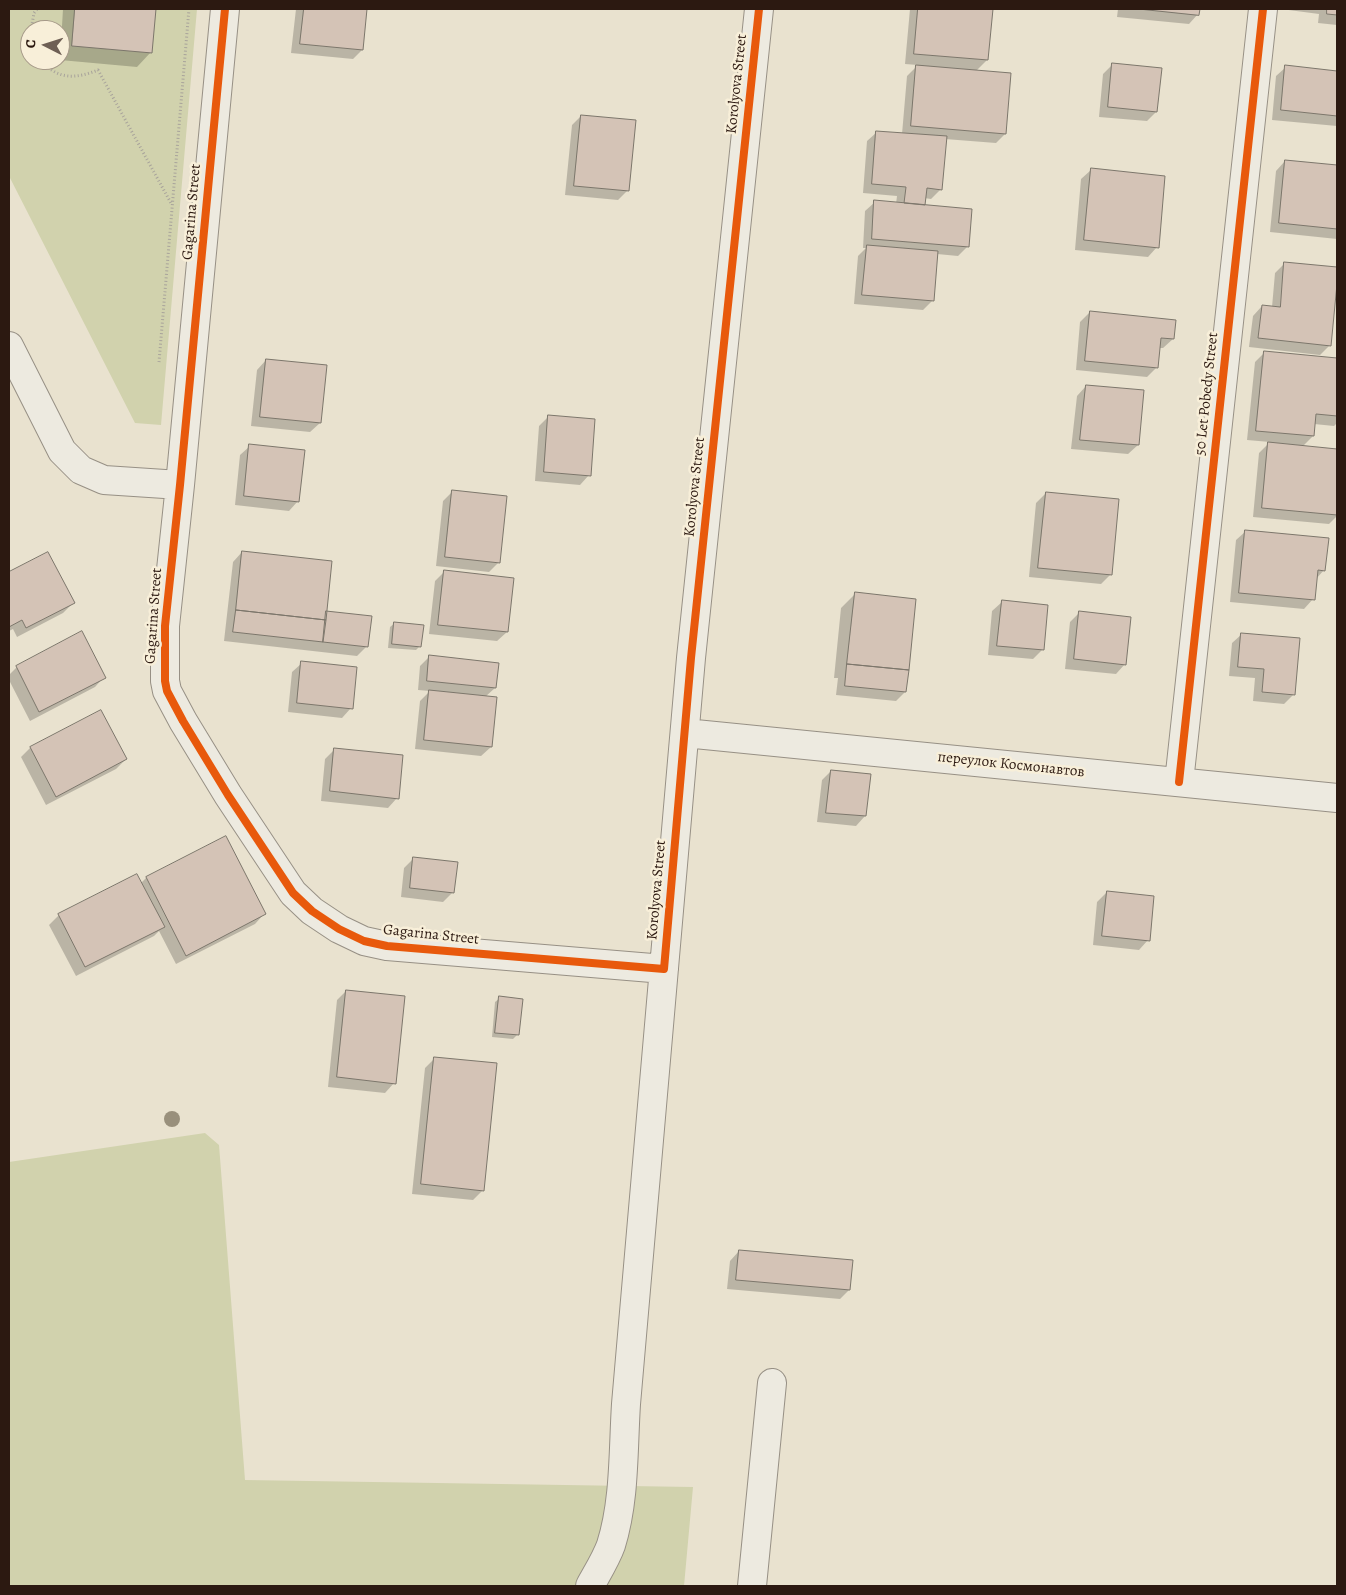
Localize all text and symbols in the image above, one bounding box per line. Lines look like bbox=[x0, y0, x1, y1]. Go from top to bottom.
north arrow bbox=[20, 20, 70, 70]
street label: Korolyova Street bbox=[723, 33, 751, 135]
text: С bbox=[21, 39, 40, 49]
street label: Gagarina Street bbox=[179, 163, 205, 261]
street label: 50 Let Pobedy Street bbox=[1192, 332, 1222, 456]
street label: Korolyova Street bbox=[681, 436, 709, 538]
street label: Gagarina Street bbox=[142, 567, 166, 665]
street label: переулок Космонавтов bbox=[937, 748, 1085, 782]
street label: Korolyova Street bbox=[644, 839, 670, 941]
street label: Gagarina Street bbox=[382, 921, 480, 949]

